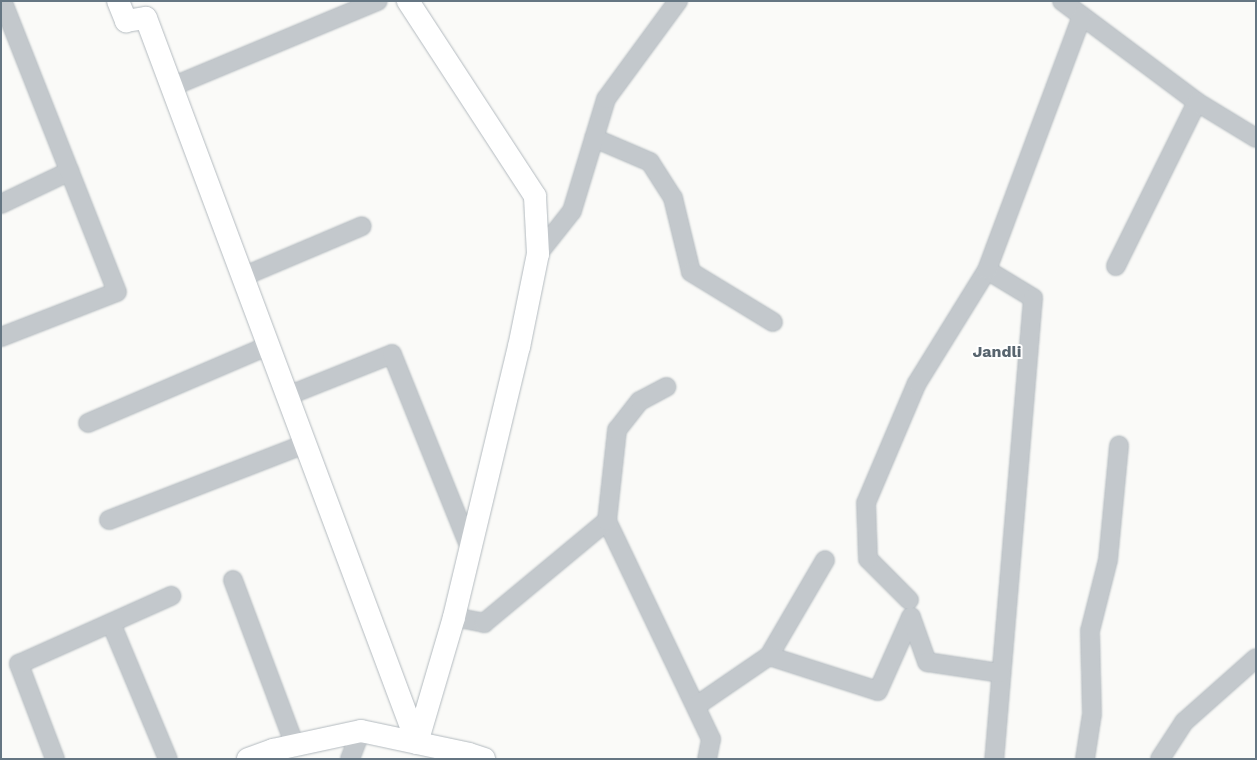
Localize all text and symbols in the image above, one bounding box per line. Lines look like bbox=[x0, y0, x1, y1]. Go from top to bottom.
district label: Jandli bbox=[973, 342, 1021, 362]

